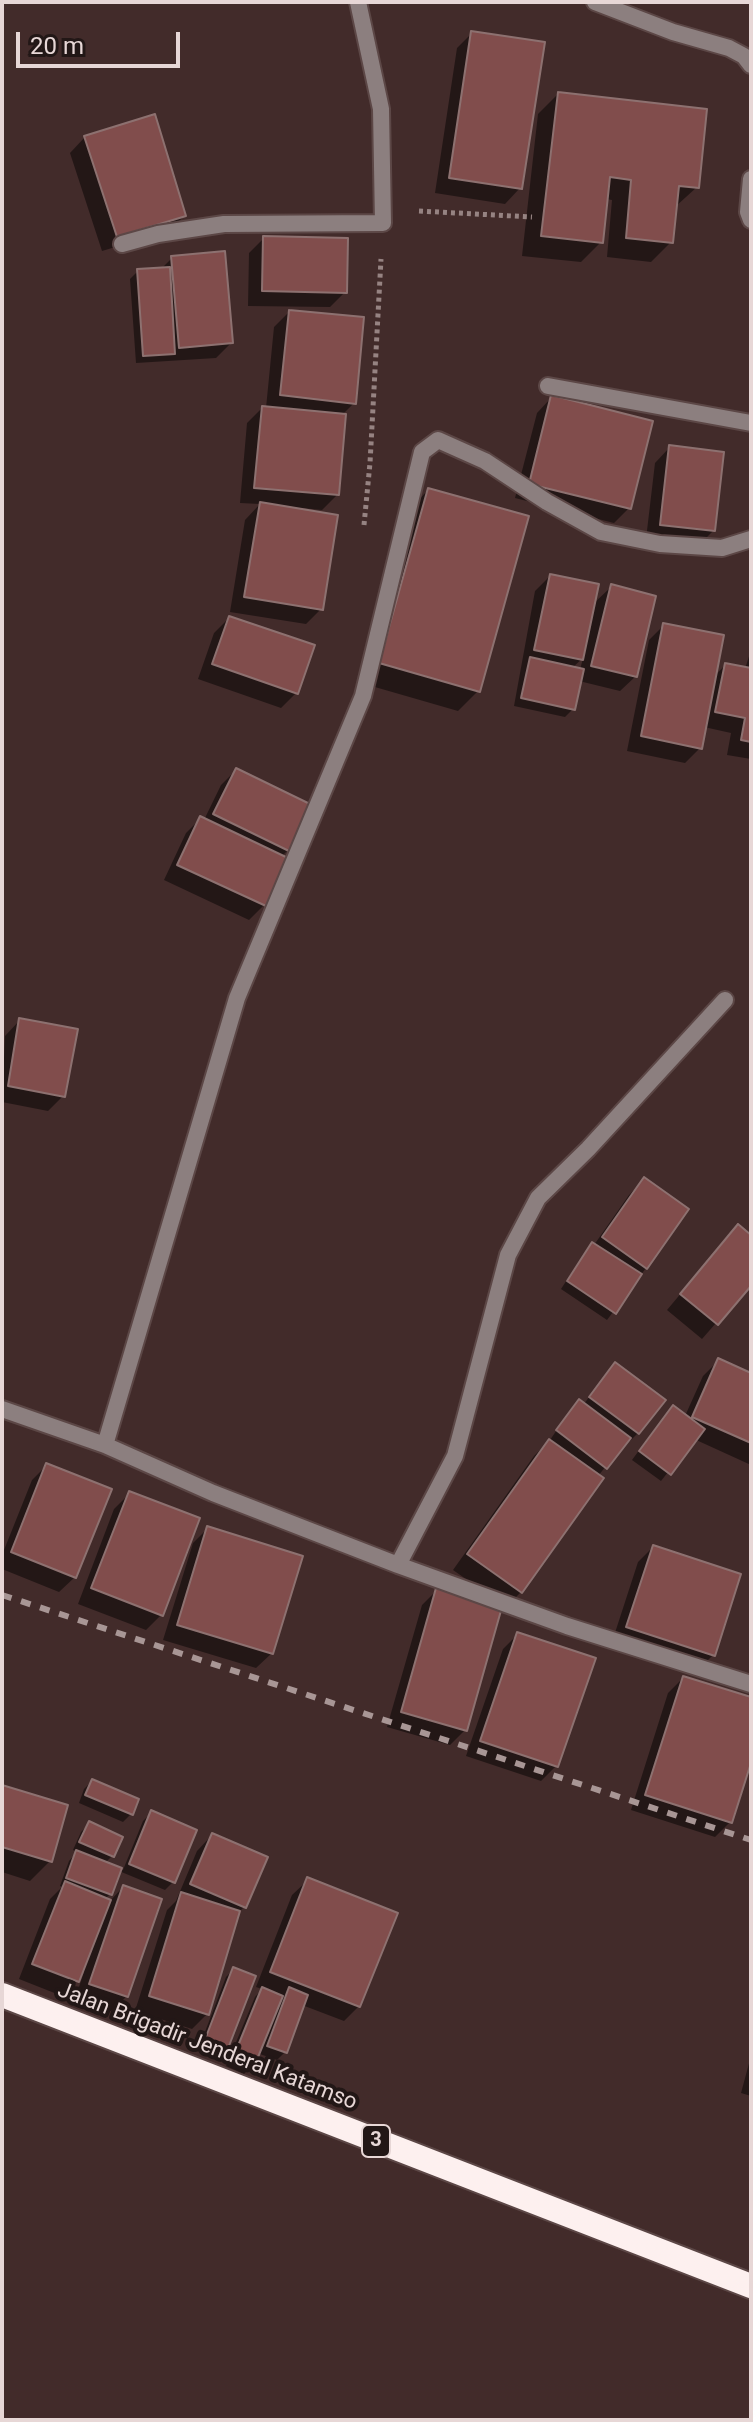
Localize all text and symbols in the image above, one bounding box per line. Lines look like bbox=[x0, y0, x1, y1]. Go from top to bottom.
scale bar bbox=[20, 16, 184, 66]
text: 20 m bbox=[30, 32, 84, 60]
street label: Jalan Brigadir Jenderal Katamso bbox=[54, 1978, 360, 2116]
road number: 3 bbox=[362, 2125, 390, 2157]

